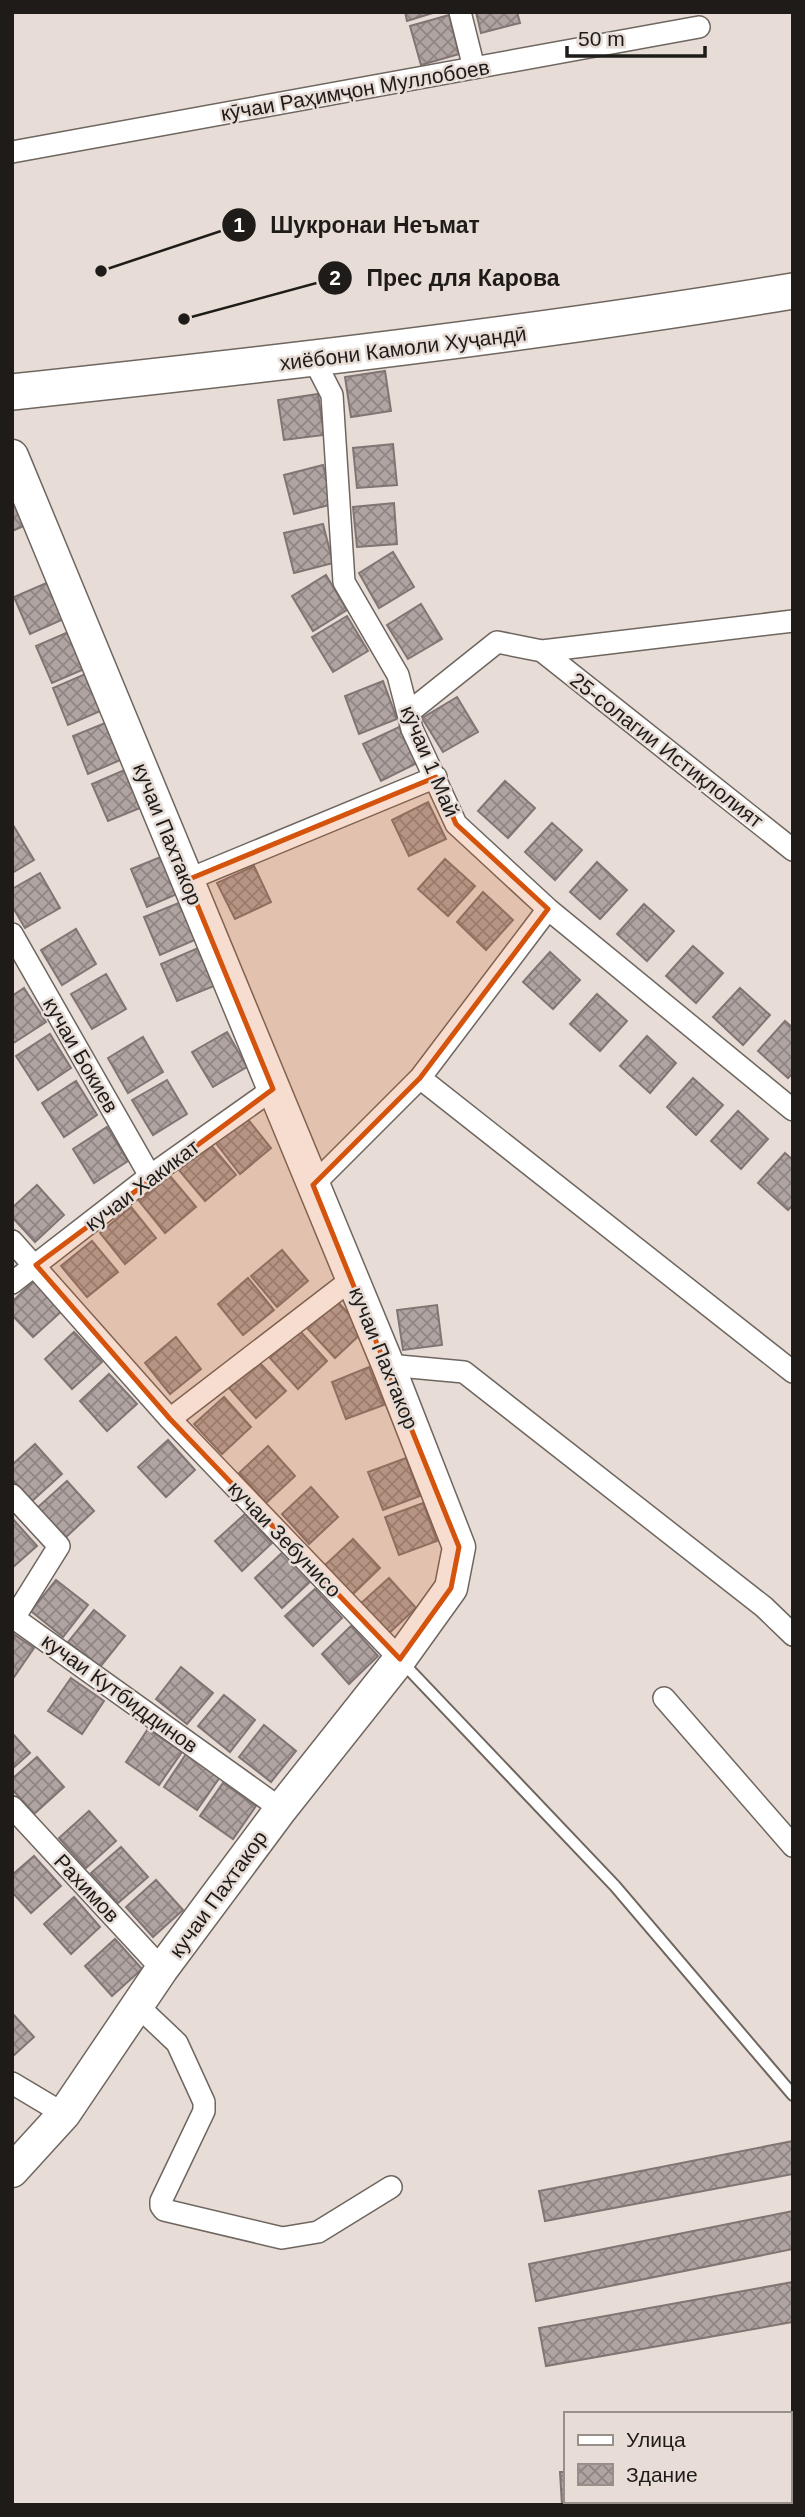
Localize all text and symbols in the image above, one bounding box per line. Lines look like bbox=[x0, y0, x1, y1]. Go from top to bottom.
scale bar bbox=[567, 14, 705, 58]
text: 50 m bbox=[578, 27, 625, 50]
street label: кӯчаи Раҳимҷон Муллобоев bbox=[219, 55, 491, 125]
callout: Шукронаи Неъмат bbox=[221, 203, 494, 247]
text: Шукронаи Неъмат bbox=[270, 212, 480, 238]
text: 1 bbox=[233, 213, 245, 236]
callout: Прес для Карова bbox=[318, 256, 574, 300]
text: Прес для Карова bbox=[366, 265, 560, 291]
text: 2 bbox=[329, 266, 341, 289]
street label: хиёбони Камоли Хуҷандӣ bbox=[278, 321, 528, 375]
street label: 25-солагии Истиқлолият bbox=[566, 668, 768, 833]
street label: кӯчаи 1 Май bbox=[396, 702, 464, 820]
street label: кучаи Пахтакор bbox=[129, 760, 207, 908]
street label: кучаи Бокиев bbox=[39, 993, 123, 1117]
street label: кучаи Хакикат bbox=[80, 1134, 204, 1235]
street label: кучаи Пахтакор bbox=[345, 1284, 423, 1432]
street label: кучаи Зебунисо bbox=[224, 1476, 346, 1602]
street label: кучаи Кутбиддинов bbox=[38, 1629, 202, 1757]
street label: кучаи Пахтакор bbox=[164, 1826, 272, 1962]
street label: Рахимов bbox=[50, 1849, 124, 1927]
legend bbox=[564, 2412, 791, 2503]
text: Улица bbox=[626, 2428, 686, 2451]
text: Здание bbox=[626, 2463, 698, 2486]

